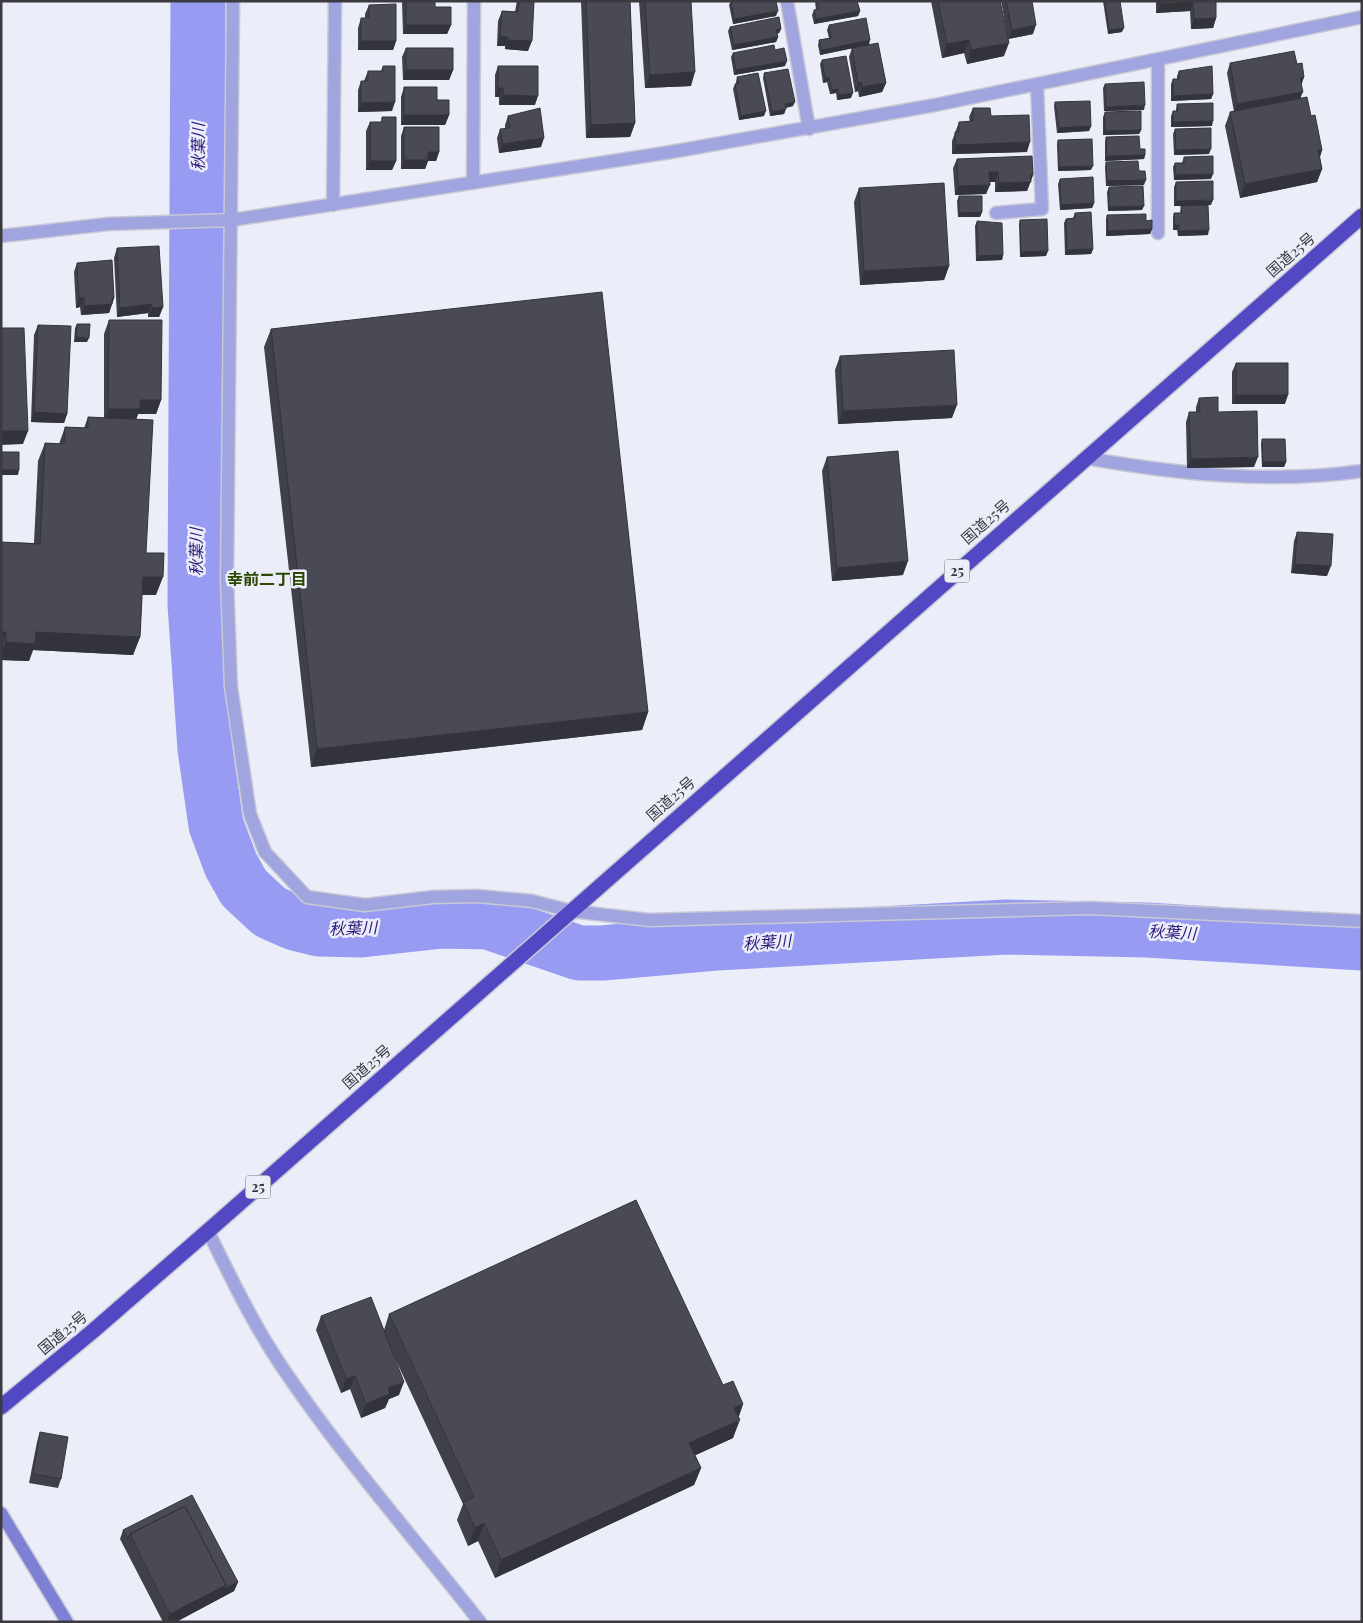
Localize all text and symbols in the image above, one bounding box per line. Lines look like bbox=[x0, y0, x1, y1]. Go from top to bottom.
water label: 秋葉川 bbox=[187, 121, 208, 171]
street label: 国道25号 bbox=[1262, 228, 1319, 281]
street label: 国道25号 bbox=[957, 495, 1014, 548]
water label: 秋葉川 bbox=[185, 526, 206, 576]
road number: 25 bbox=[944, 560, 970, 582]
district label: 幸前二丁目 bbox=[227, 568, 307, 589]
street label: 国道25号 bbox=[642, 772, 699, 825]
water label: 秋葉川 bbox=[329, 916, 379, 939]
water label: 秋葉川 bbox=[1148, 920, 1199, 943]
water label: 秋葉川 bbox=[742, 929, 794, 954]
street label: 国道25号 bbox=[338, 1040, 395, 1093]
road number: 25 bbox=[246, 1176, 270, 1198]
street label: 国道25号 bbox=[34, 1306, 91, 1359]

